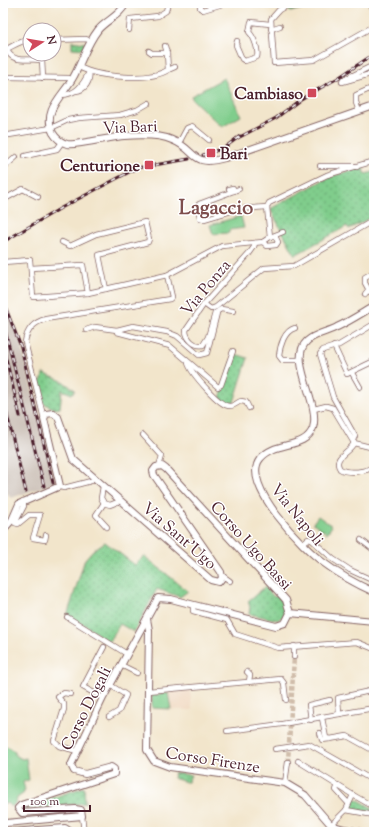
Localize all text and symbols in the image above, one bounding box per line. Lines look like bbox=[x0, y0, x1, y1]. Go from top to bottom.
north arrow bbox=[22, 22, 62, 62]
text: N bbox=[42, 33, 60, 46]
place label: Cambiaso bbox=[234, 84, 303, 107]
marker: Cambiaso bbox=[306, 87, 318, 99]
street label: Via Bari bbox=[102, 116, 158, 141]
place label: Bari bbox=[220, 144, 248, 167]
marker: Bari bbox=[205, 147, 217, 159]
place label: Centurione bbox=[60, 156, 141, 179]
marker: Centurione bbox=[143, 159, 155, 171]
district label: Lagaccio bbox=[179, 195, 253, 224]
street label: Via Ponza bbox=[176, 255, 238, 322]
street label: Via Napoli bbox=[264, 480, 328, 552]
street label: Corso Ugo Bassi bbox=[204, 497, 297, 597]
street label: Via Sant'Ugo bbox=[136, 498, 221, 576]
street label: Corso Dogali bbox=[56, 663, 118, 755]
street label: Corso Firenze bbox=[164, 743, 261, 780]
scale bar bbox=[24, 787, 90, 813]
text: 100 m bbox=[30, 793, 59, 811]

